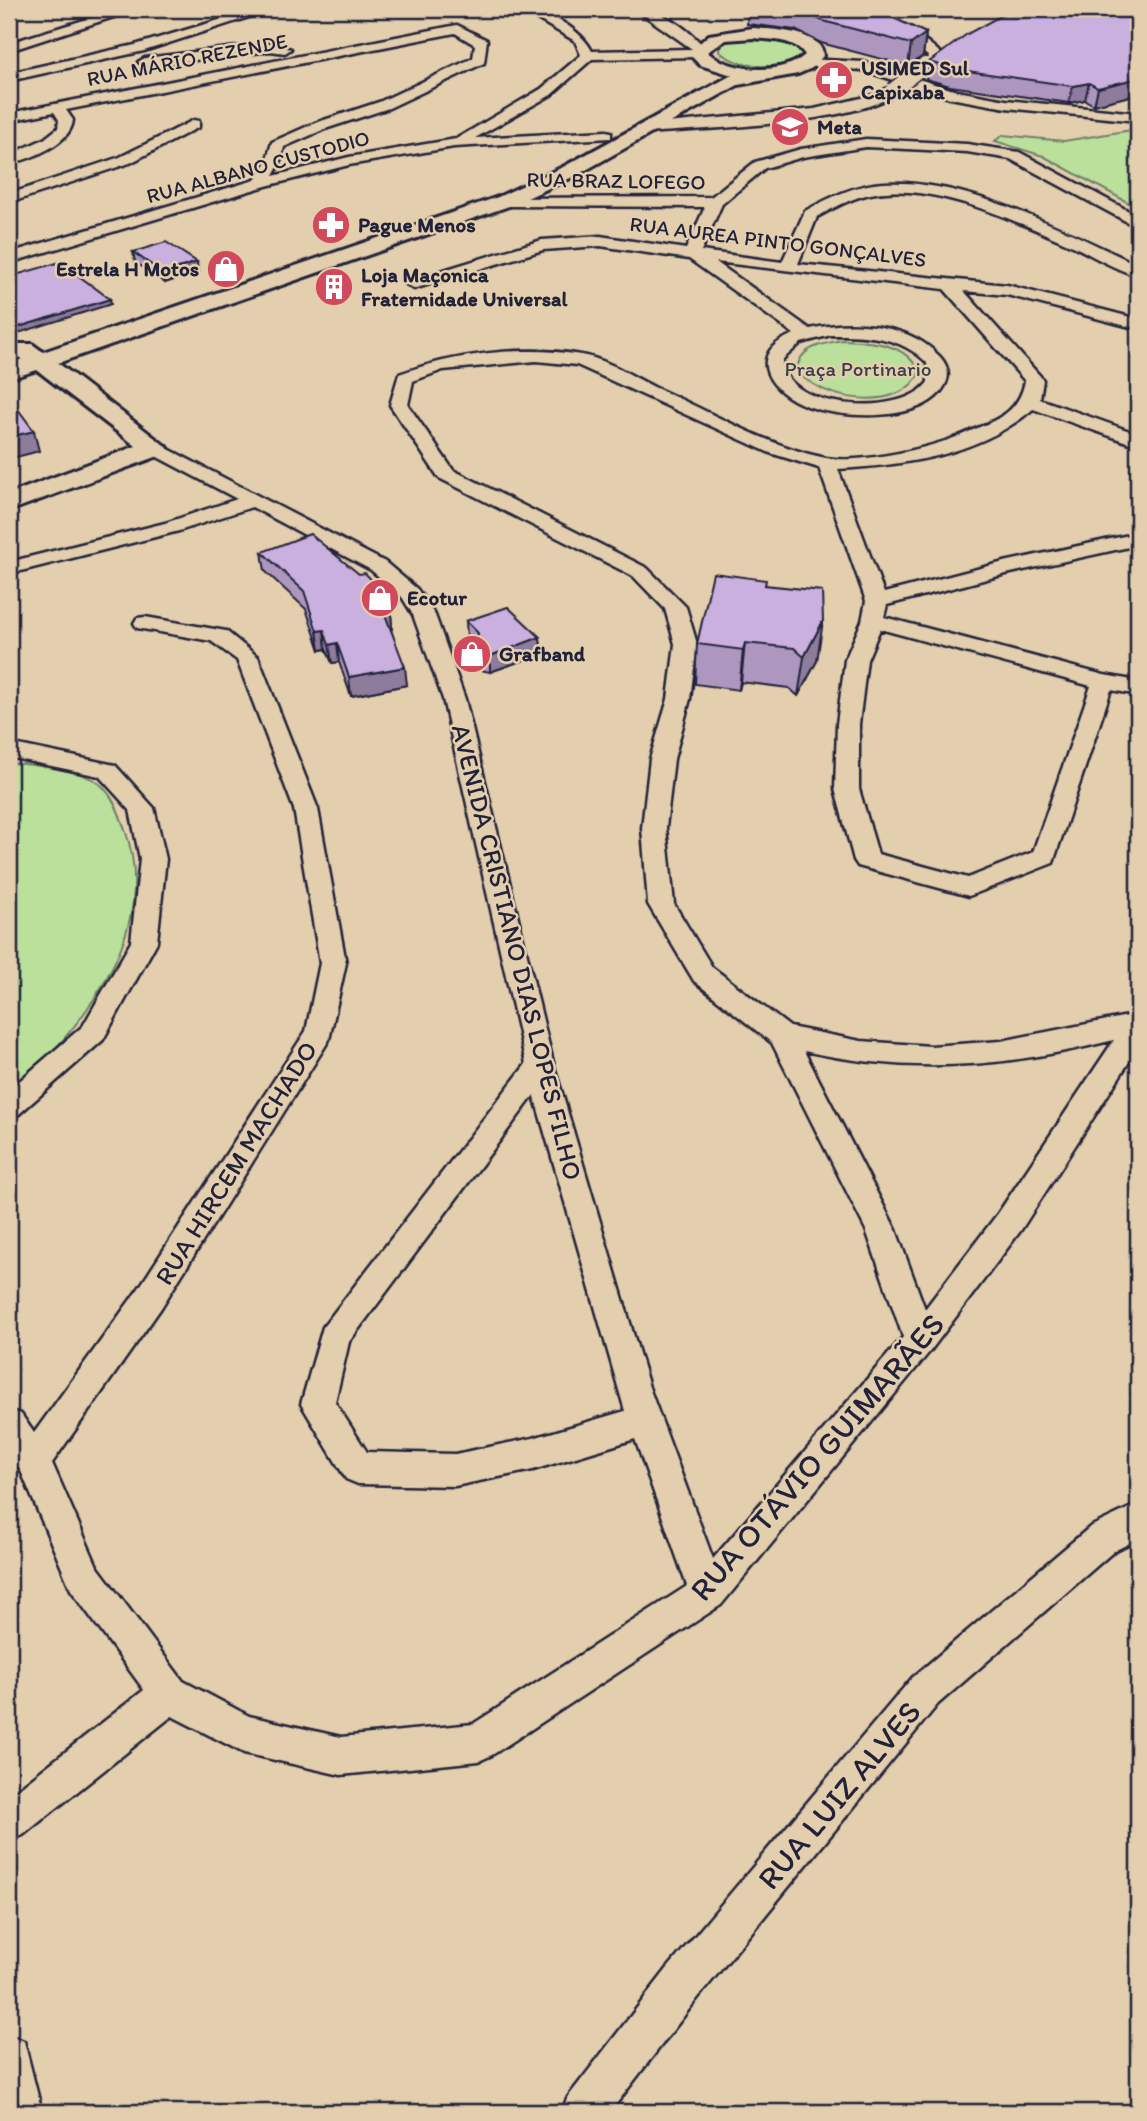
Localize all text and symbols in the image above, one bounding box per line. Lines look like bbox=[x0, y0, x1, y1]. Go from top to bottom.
street label: RUA MÁRIO REZENDE bbox=[85, 28, 289, 91]
place label: USIMED Sul Capixaba bbox=[861, 55, 970, 105]
pharmacy icon: USIMED Sul Capixaba bbox=[813, 59, 855, 101]
school or university icon: Meta bbox=[769, 106, 811, 148]
place label: Meta bbox=[817, 114, 862, 139]
street label: RUA ALBANO CUSTODIO bbox=[144, 125, 372, 208]
street label: RUA BRAZ LOFEGO bbox=[526, 166, 706, 195]
pharmacy icon: Pague Menos bbox=[310, 204, 352, 246]
street label: RUA AUREA PINTO GONÇALVES bbox=[628, 211, 928, 272]
place label: Pague Menos bbox=[358, 212, 476, 238]
shop icon: Estrela H Motos bbox=[205, 248, 247, 290]
place label: Estrela H Motos bbox=[56, 256, 199, 281]
place label: Loja Maçonica Fraternidade Universal bbox=[361, 262, 568, 311]
building icon: Loja Maçonica Fraternidade Universal bbox=[313, 266, 355, 308]
park label: Praça Portinario bbox=[784, 356, 932, 381]
shop icon: Ecotur bbox=[359, 577, 401, 619]
place label: Ecotur bbox=[407, 585, 468, 610]
shop icon: Grafband bbox=[451, 633, 493, 675]
place label: Grafband bbox=[499, 641, 586, 666]
street label: AVENIDA CRISTIANO DIAS LOPES FILHO bbox=[445, 721, 589, 1183]
street label: RUA HIRCEM MACHADO bbox=[148, 1035, 324, 1291]
street label: RUA OTÁVIO GUIMARÃES bbox=[682, 1306, 952, 1608]
street label: RUA LUIZ ALVES bbox=[749, 1693, 929, 1897]

